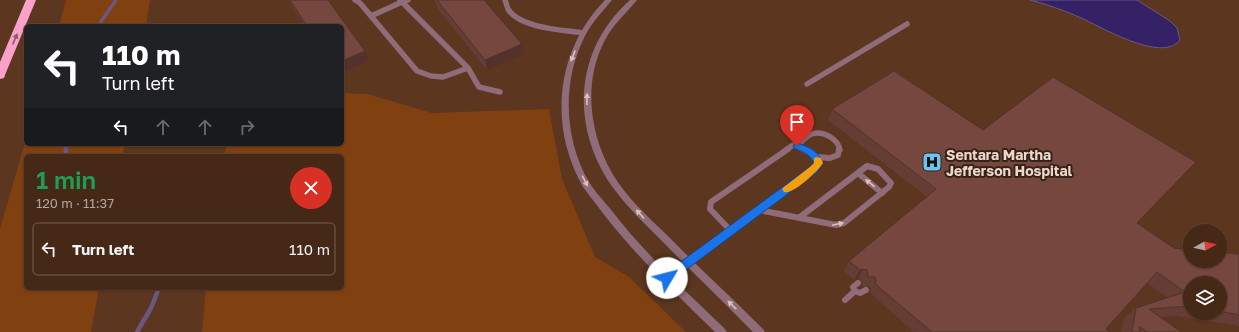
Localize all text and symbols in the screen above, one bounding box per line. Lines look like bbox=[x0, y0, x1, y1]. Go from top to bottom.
one-way arrow bbox=[12, 34, 18, 45]
text: 110 m bbox=[102, 38, 181, 71]
icon: left bbox=[36, 40, 88, 92]
one-way arrow bbox=[570, 50, 576, 62]
text: Turn left bbox=[102, 72, 175, 94]
one-way arrow bbox=[584, 92, 590, 105]
pin bbox=[780, 105, 814, 146]
icon: arrive bbox=[786, 111, 808, 133]
icon: left bbox=[110, 116, 132, 138]
icon: ahead bbox=[152, 116, 174, 138]
icon: ahead bbox=[194, 116, 216, 138]
icon: right bbox=[236, 116, 258, 138]
place label: Sentara Martha Jefferson Hospital bbox=[946, 146, 1073, 179]
hospital icon: Sentara Martha Jefferson Hospital bbox=[921, 151, 943, 173]
text: 1 min bbox=[36, 165, 96, 194]
button: close bbox=[290, 167, 332, 209]
one-way arrow bbox=[582, 175, 588, 187]
one-way arrow bbox=[864, 178, 875, 187]
text: 120 m · 11:37 bbox=[36, 195, 114, 211]
one-way arrow bbox=[635, 209, 644, 219]
one-way arrow bbox=[832, 220, 844, 226]
north arrow bbox=[1183, 224, 1227, 268]
map controls bbox=[1183, 224, 1227, 320]
icon: left bbox=[38, 238, 60, 260]
text: Turn left bbox=[72, 240, 134, 258]
text: 110 m bbox=[289, 240, 330, 258]
position arrow bbox=[646, 257, 688, 299]
button: layers bbox=[1183, 276, 1227, 320]
one-way arrow bbox=[727, 300, 737, 310]

